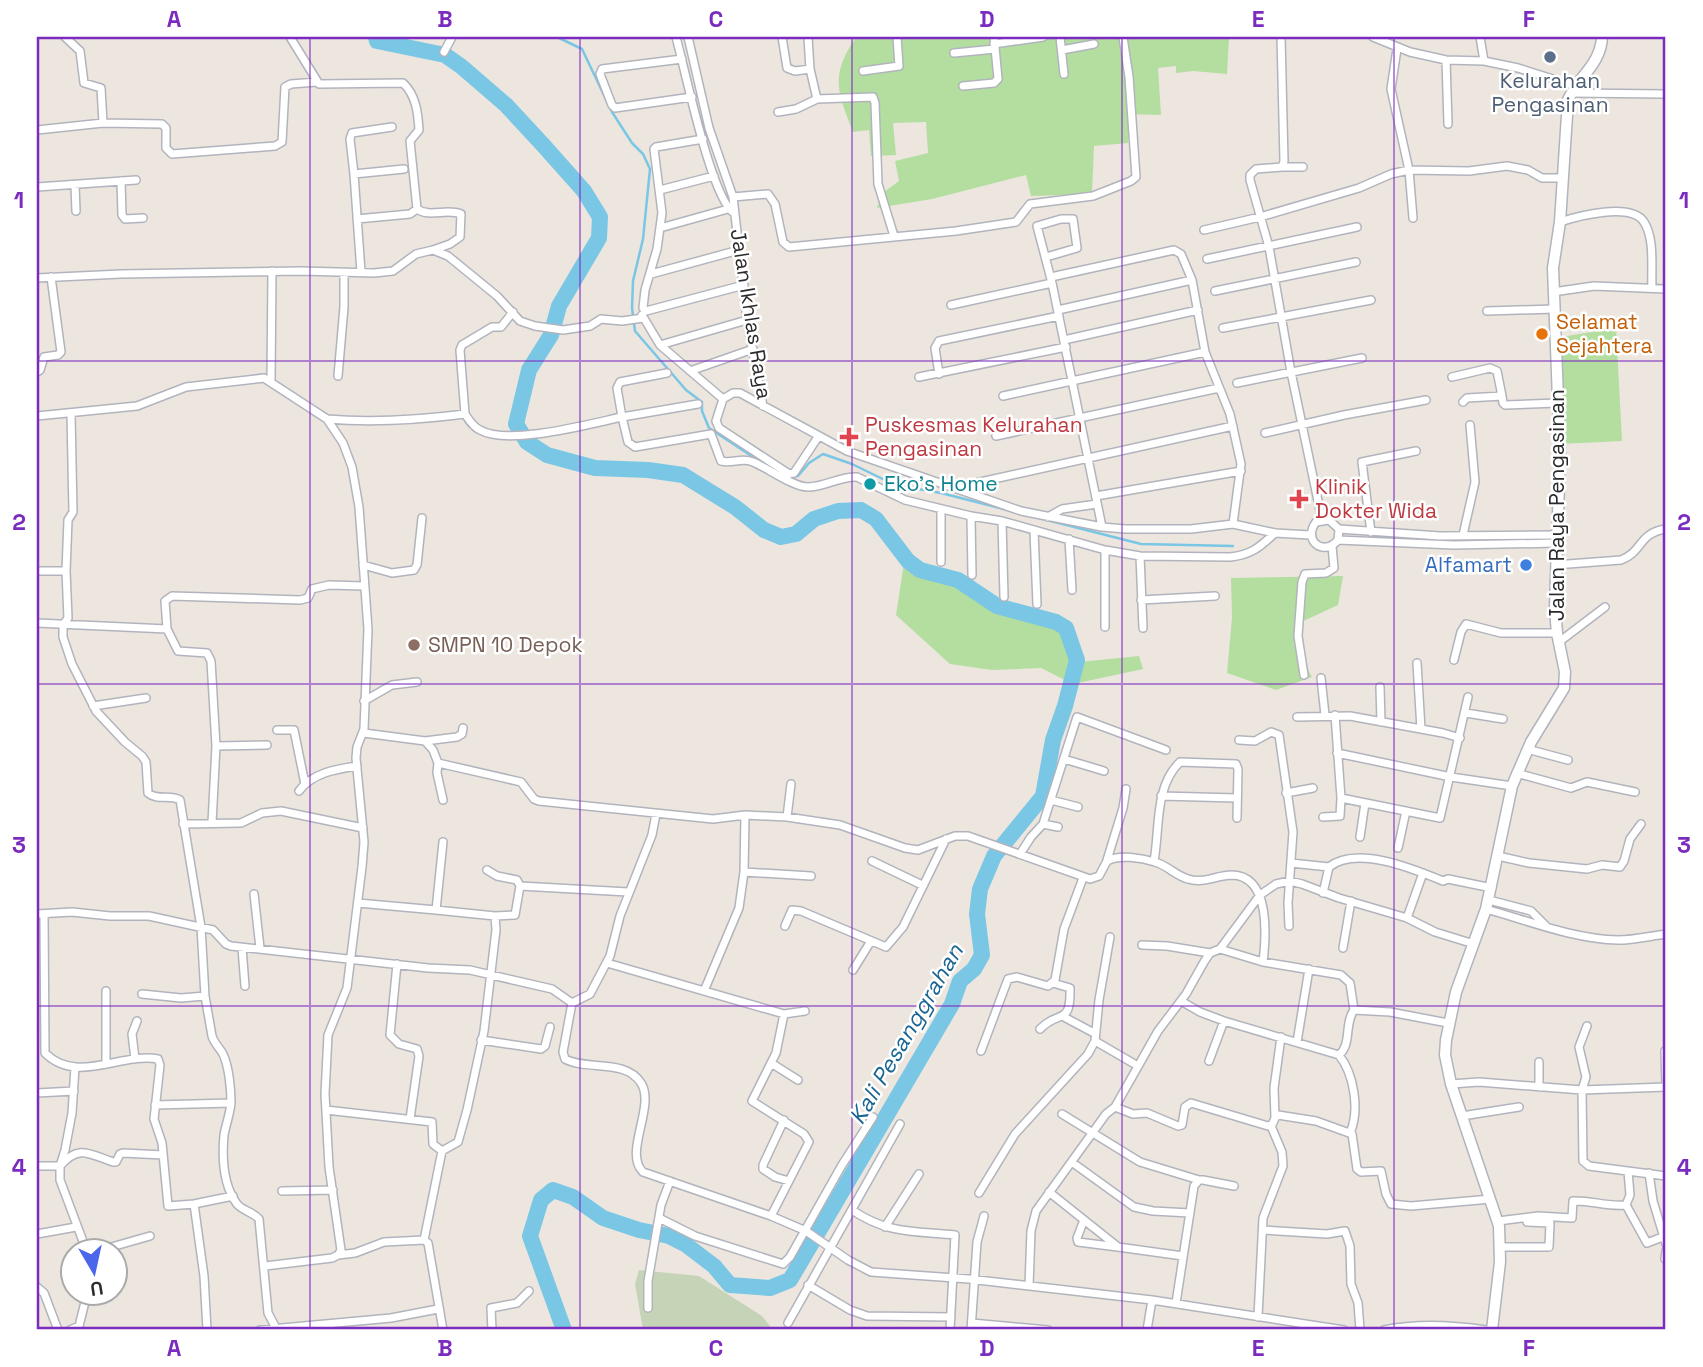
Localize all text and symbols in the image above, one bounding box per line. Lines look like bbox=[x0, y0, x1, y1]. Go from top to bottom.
text: A bbox=[167, 4, 182, 34]
text: B bbox=[437, 4, 453, 34]
text: C bbox=[709, 4, 723, 34]
text: D bbox=[979, 4, 995, 34]
text: E bbox=[1252, 4, 1264, 34]
text: F bbox=[1523, 4, 1535, 34]
marker: Kelurahan Pengasinan bbox=[1542, 49, 1558, 65]
place label: Kelurahan Pengasinan bbox=[1491, 67, 1609, 118]
text: 1 bbox=[14, 185, 24, 215]
text: 1 bbox=[1679, 185, 1689, 215]
street label: Jalan Ikhlas Raya bbox=[725, 227, 778, 401]
place label: Selamat Sejahtera bbox=[1556, 308, 1653, 359]
marker: Selamat Sejahtera bbox=[1534, 326, 1550, 342]
street label: Jalan Raya Pengasinan bbox=[1543, 389, 1570, 621]
place label: Puskesmas Kelurahan Pengasinan bbox=[865, 411, 1083, 462]
marker: Puskesmas Kelurahan Pengasinan bbox=[839, 427, 859, 447]
place label: Eko's Home bbox=[884, 470, 998, 497]
place label: Klinik Dokter Wida bbox=[1315, 473, 1437, 524]
marker: Eko's Home bbox=[862, 476, 878, 492]
marker: Klinik Dokter Wida bbox=[1289, 489, 1309, 509]
text: 2 bbox=[12, 507, 26, 537]
text: 2 bbox=[1677, 507, 1691, 537]
place label: Alfamart bbox=[1425, 551, 1512, 578]
marker: Alfamart bbox=[1518, 557, 1534, 573]
place label: SMPN 10 Depok bbox=[428, 631, 583, 658]
marker: SMPN 10 Depok bbox=[406, 637, 422, 653]
text: 3 bbox=[12, 830, 26, 860]
text: 3 bbox=[1677, 830, 1691, 860]
water label: Kali Pesanggrahan bbox=[842, 938, 970, 1130]
text: 4 bbox=[12, 1152, 27, 1182]
text: 4 bbox=[1677, 1152, 1692, 1182]
north arrow bbox=[60, 1238, 130, 1308]
text: U bbox=[88, 1275, 105, 1302]
text: A bbox=[167, 1333, 182, 1363]
text: B bbox=[437, 1333, 453, 1363]
text: C bbox=[709, 1333, 723, 1363]
text: D bbox=[979, 1333, 995, 1363]
text: E bbox=[1252, 1333, 1264, 1363]
text: F bbox=[1523, 1333, 1535, 1363]

